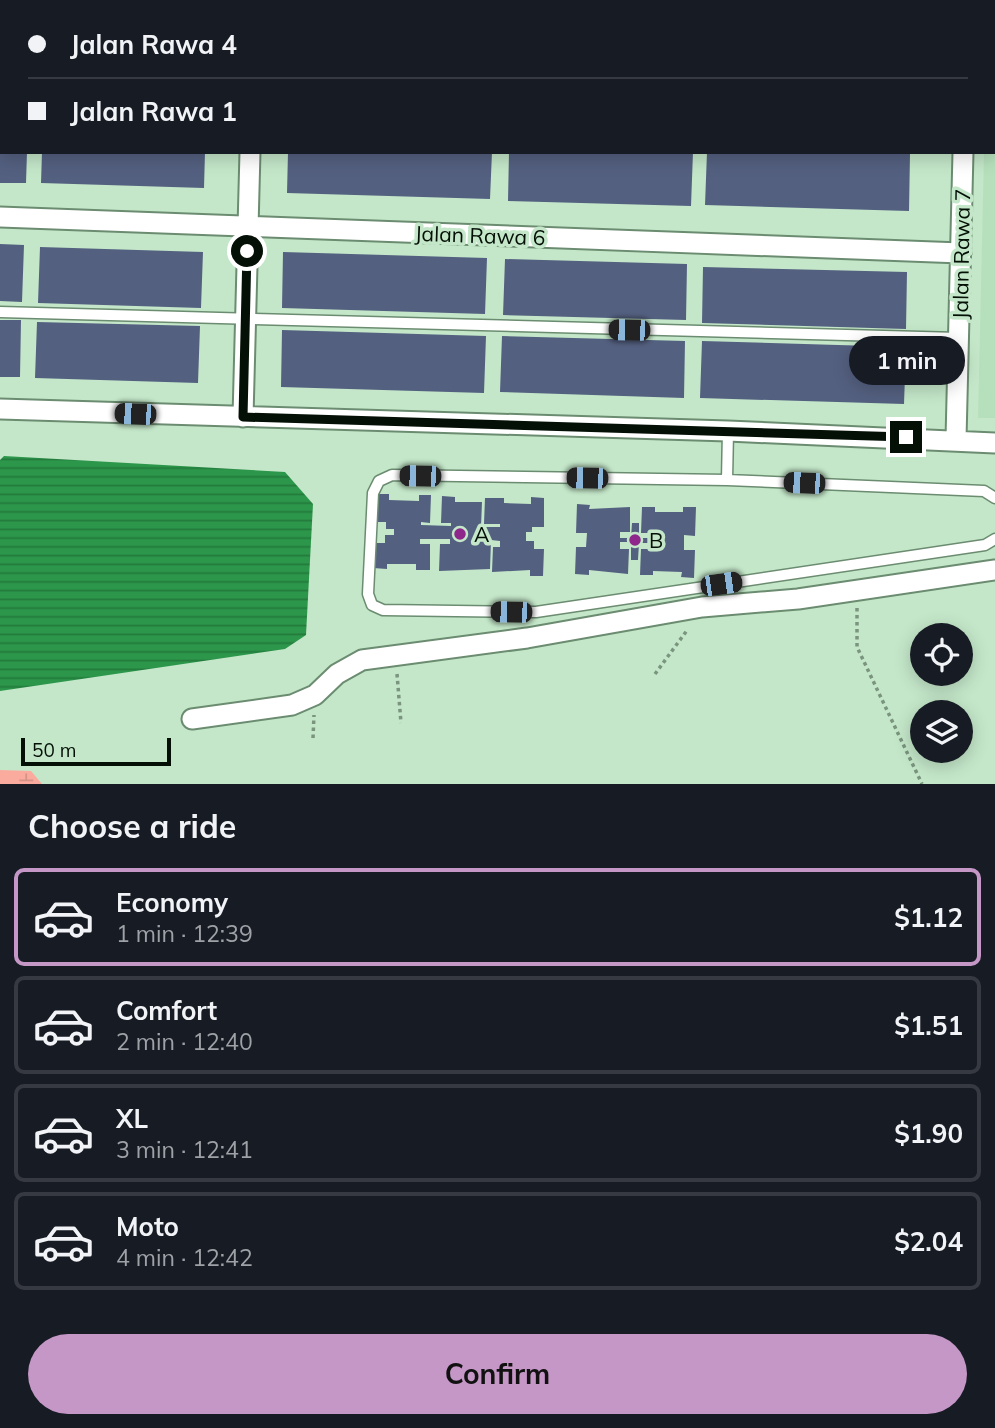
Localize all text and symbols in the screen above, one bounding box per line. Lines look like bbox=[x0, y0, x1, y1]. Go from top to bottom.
text: Jalan Rawa 4 bbox=[70, 28, 237, 61]
text: Jalan Rawa 1 bbox=[70, 95, 237, 128]
street label: Jalan Rawa 7 bbox=[947, 188, 975, 320]
street label: Jalan Rawa 6 bbox=[414, 220, 546, 250]
route start bbox=[231, 235, 263, 267]
car bbox=[608, 319, 651, 341]
callout: 1 min bbox=[848, 336, 964, 384]
text: 1 min bbox=[877, 346, 937, 375]
car bbox=[114, 403, 157, 425]
route end bbox=[890, 421, 922, 453]
car bbox=[399, 465, 442, 487]
car bbox=[566, 467, 609, 489]
car bbox=[783, 472, 826, 494]
place label: A bbox=[474, 521, 490, 547]
marker: A bbox=[452, 526, 468, 542]
place label: B bbox=[649, 527, 663, 553]
marker: B bbox=[627, 532, 643, 548]
car bbox=[699, 571, 744, 597]
car bbox=[490, 601, 533, 623]
map controls bbox=[910, 623, 973, 763]
button: locate bbox=[910, 623, 973, 686]
button: layers bbox=[910, 700, 973, 763]
scale bar bbox=[21, 735, 172, 767]
text: 50 m bbox=[32, 738, 76, 762]
text: Choose a ride bbox=[28, 806, 236, 846]
icon: car bbox=[32, 886, 95, 949]
text: Economy bbox=[116, 886, 228, 919]
text: $1.12 bbox=[894, 901, 963, 934]
text: 1 min · 12:39 bbox=[116, 919, 253, 948]
icon: car bbox=[32, 994, 95, 1057]
text: Comfort bbox=[116, 994, 217, 1027]
text: $1.51 bbox=[894, 1009, 963, 1042]
text: 2 min · 12:40 bbox=[116, 1027, 253, 1056]
icon: car bbox=[32, 1102, 95, 1165]
text: XL bbox=[116, 1102, 148, 1135]
text: $1.90 bbox=[894, 1117, 963, 1150]
text: 3 min · 12:41 bbox=[116, 1135, 253, 1164]
icon: car bbox=[32, 1210, 95, 1273]
text: Moto bbox=[116, 1210, 179, 1243]
text: $2.04 bbox=[894, 1225, 963, 1258]
text: 4 min · 12:42 bbox=[116, 1243, 253, 1272]
button: Confirm bbox=[28, 1334, 967, 1414]

